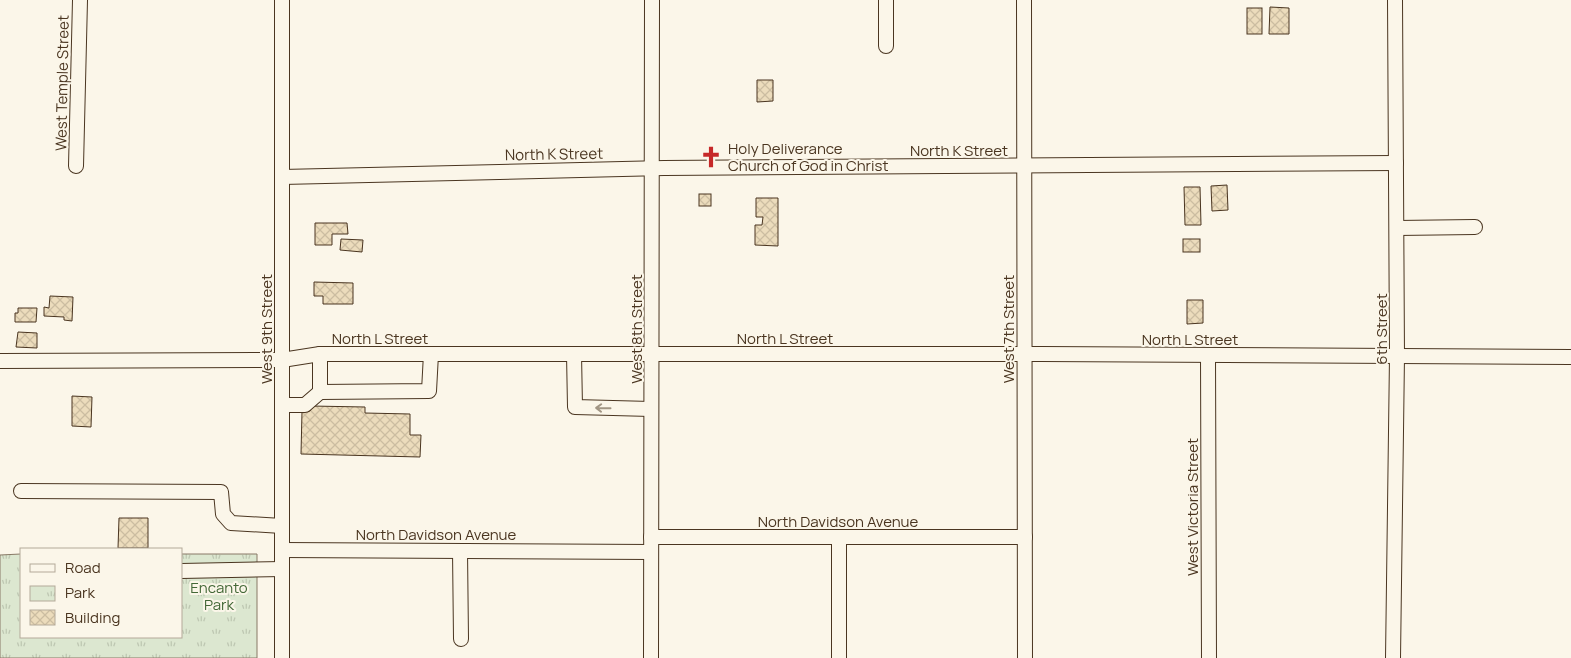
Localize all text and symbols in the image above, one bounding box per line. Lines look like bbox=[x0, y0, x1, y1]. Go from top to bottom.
street label: West Temple Street bbox=[50, 15, 74, 151]
place label: Holy Deliverance Church of God in Christ bbox=[728, 138, 888, 176]
street label: North K Street bbox=[910, 140, 1008, 161]
street label: North K Street bbox=[505, 143, 603, 165]
church icon: Holy Deliverance Church of God in Christ bbox=[698, 144, 724, 170]
street label: West 9th Street bbox=[256, 274, 277, 384]
street label: West 8th Street bbox=[626, 274, 647, 384]
street label: West 7th Street bbox=[998, 275, 1019, 383]
street label: 6th Street bbox=[1371, 293, 1392, 365]
street label: North L Street bbox=[332, 328, 428, 349]
street label: North L Street bbox=[737, 328, 833, 349]
street label: North L Street bbox=[1142, 329, 1238, 350]
one-way arrow bbox=[595, 403, 611, 413]
street label: West Victoria Street bbox=[1182, 438, 1203, 576]
street label: North Davidson Avenue bbox=[758, 511, 919, 532]
street label: North Davidson Avenue bbox=[356, 524, 517, 545]
legend bbox=[20, 548, 182, 638]
text: Road bbox=[65, 557, 101, 578]
park label: Encanto Park bbox=[190, 577, 248, 615]
text: Park bbox=[65, 582, 95, 603]
text: Building bbox=[65, 607, 120, 628]

